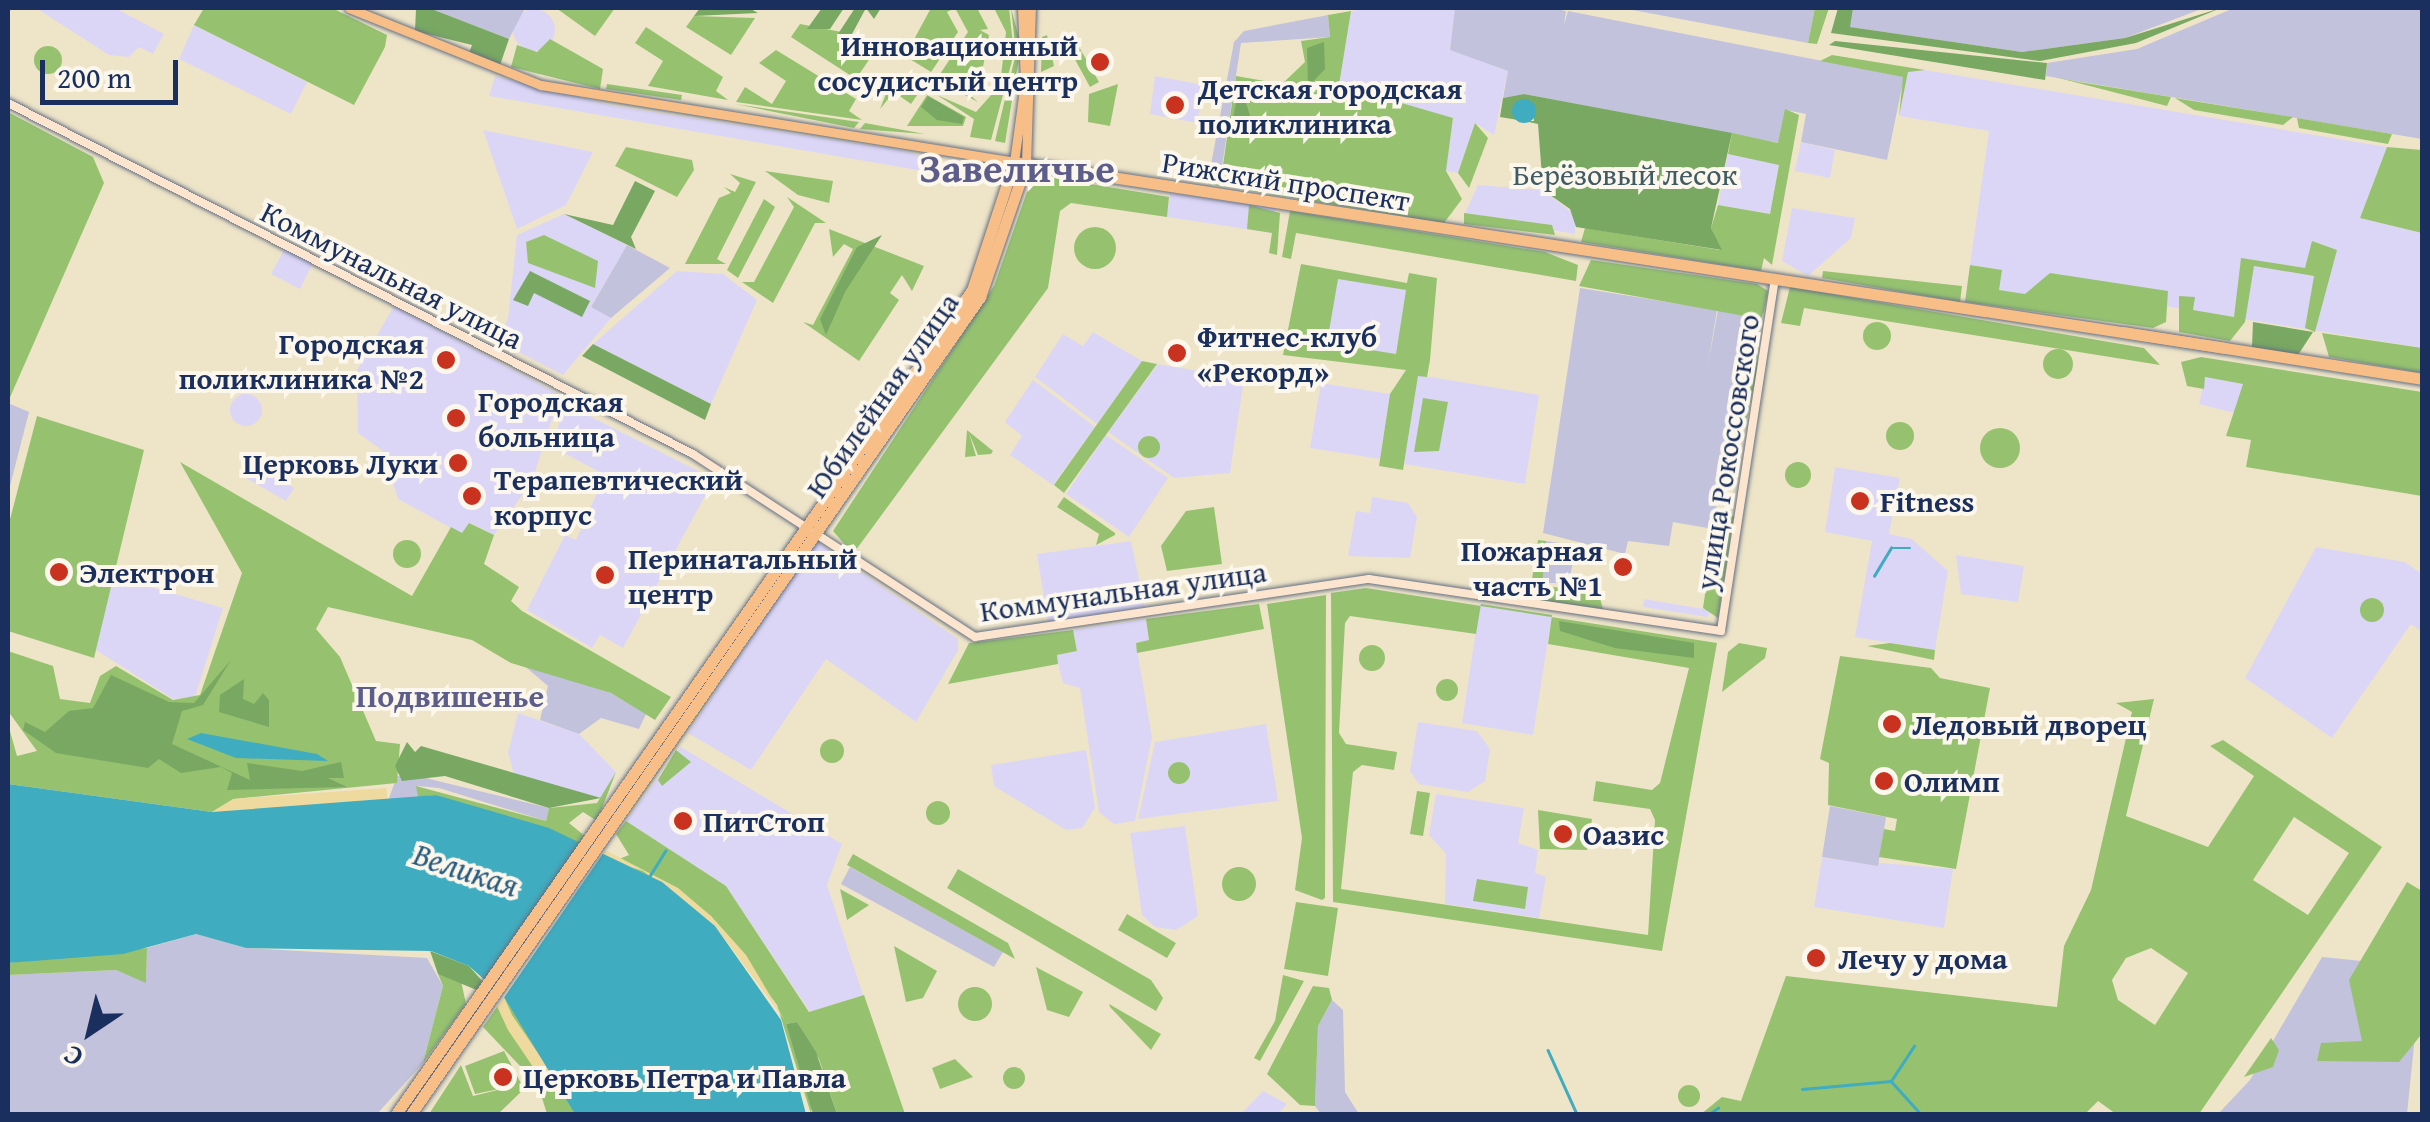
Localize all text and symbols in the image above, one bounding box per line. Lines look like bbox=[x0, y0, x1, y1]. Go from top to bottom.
place label: Инновационный сосудистый центр bbox=[818, 27, 1078, 98]
scale bar bbox=[45, 40, 182, 102]
marker: Инновационный сосудистый центр bbox=[1087, 49, 1113, 75]
text: 200 m bbox=[57, 55, 131, 99]
place label: Детская городская поликлиника bbox=[1198, 70, 1462, 140]
marker: Детская городская поликлиника bbox=[1162, 92, 1188, 118]
district label: Завеличье bbox=[919, 144, 1115, 192]
street label: Рижский проспект bbox=[1160, 144, 1412, 218]
park label: Берёзовый лесок bbox=[1513, 156, 1737, 192]
street label: Коммунальная улица bbox=[255, 193, 529, 357]
street label: Юбилейная улица bbox=[798, 286, 966, 504]
street label: улица Рокоссовского bbox=[1687, 311, 1767, 593]
place label: Фитнес-клуб «Рекорд» bbox=[1197, 318, 1377, 388]
place label: Городская поликлиника №2 bbox=[179, 325, 424, 396]
marker: Фитнес-клуб «Рекорд» bbox=[1166, 342, 1188, 364]
marker: Городская поликлиника №2 bbox=[433, 347, 459, 373]
place label: Городская больница bbox=[478, 383, 623, 454]
marker: Городская больница bbox=[443, 405, 469, 431]
place label: Церковь Луки bbox=[243, 445, 438, 481]
marker: Церковь Луки bbox=[447, 452, 469, 474]
place label: Терапевтический корпус bbox=[494, 461, 743, 532]
marker: Терапевтический корпус bbox=[459, 483, 485, 509]
place label: Fitness bbox=[1880, 483, 1974, 519]
marker: Fitness bbox=[1849, 490, 1871, 512]
place label: Пожарная часть №1 bbox=[1461, 532, 1603, 602]
place label: Перинатальный центр bbox=[628, 540, 857, 610]
street label: Коммунальная улица bbox=[978, 553, 1268, 629]
place label: Электрон bbox=[79, 554, 214, 590]
marker: Пожарная часть №1 bbox=[1612, 556, 1634, 578]
marker: Электрон bbox=[48, 561, 70, 583]
marker: Перинатальный центр bbox=[592, 562, 618, 588]
district label: Подвишенье bbox=[356, 677, 544, 715]
place label: Ледовый дворец bbox=[1912, 706, 2146, 742]
marker: Ледовый дворец bbox=[1881, 713, 1903, 735]
place label: Олимп bbox=[1904, 763, 2000, 799]
marker: Олимп bbox=[1873, 770, 1895, 792]
place label: ПитСтоп bbox=[703, 803, 825, 839]
marker: ПитСтоп bbox=[672, 810, 694, 832]
place label: Оазис bbox=[1583, 816, 1664, 852]
marker: Оазис bbox=[1552, 823, 1574, 845]
water label: Великая bbox=[409, 835, 523, 905]
place label: Лечу у дома bbox=[1838, 940, 2008, 976]
marker: Лечу у дома bbox=[1803, 945, 1829, 971]
north arrow bbox=[40, 982, 140, 1082]
text: С bbox=[54, 1036, 91, 1078]
place label: Церковь Петра и Павла bbox=[523, 1059, 846, 1095]
marker: Церковь Петра и Павла bbox=[492, 1066, 514, 1088]

